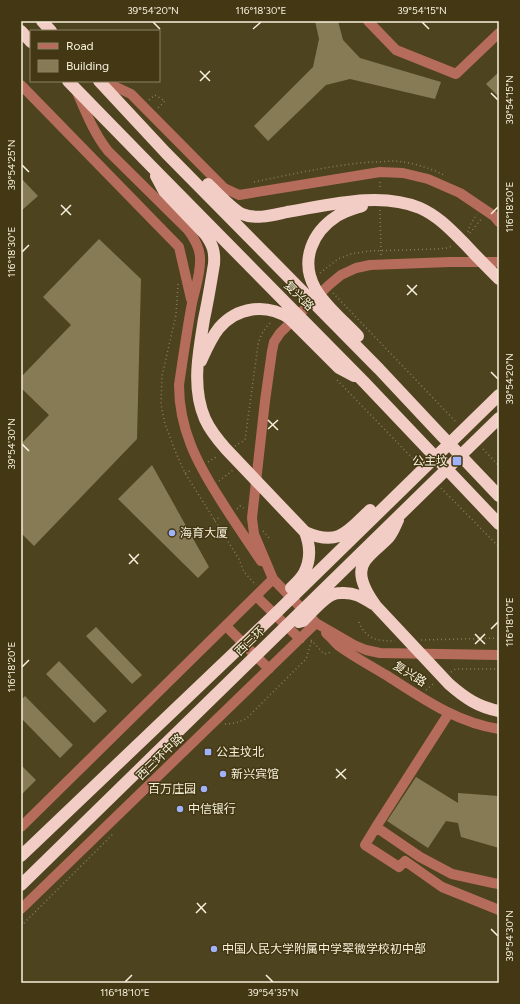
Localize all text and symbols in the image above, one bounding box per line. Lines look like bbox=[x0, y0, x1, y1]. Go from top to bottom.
text: 39°54'20"N bbox=[127, 4, 179, 17]
text: 116°18'30"E bbox=[236, 4, 287, 17]
text: 39°54'15"N bbox=[397, 4, 447, 17]
legend bbox=[30, 30, 160, 82]
text: Road bbox=[66, 39, 94, 53]
text: Building bbox=[66, 59, 109, 73]
text: 39°54'15"N bbox=[503, 75, 516, 125]
text: 39°54'25"N bbox=[5, 139, 18, 191]
text: 116°18'20"E bbox=[503, 181, 516, 233]
text: 116°18'30"E bbox=[5, 226, 18, 277]
street label: 复兴路 bbox=[281, 278, 317, 314]
text: 39°54'20"N bbox=[503, 353, 516, 405]
text: 39°54'30"N bbox=[5, 418, 18, 470]
place label: 公主坟 bbox=[412, 454, 448, 468]
marker: 公主坟 bbox=[451, 455, 463, 467]
place label: 海育大厦 bbox=[180, 526, 228, 540]
marker: 海育大厦 bbox=[167, 528, 177, 538]
text: 116°18'10"E bbox=[503, 597, 516, 647]
street label: 西三环 bbox=[232, 623, 268, 659]
text: 116°18'20"E bbox=[5, 641, 18, 693]
street label: 复兴路 bbox=[391, 659, 429, 689]
street label: 西三环中路 bbox=[134, 731, 186, 783]
place label: 公主坟北 bbox=[216, 745, 264, 759]
marker: 公主坟北 bbox=[203, 747, 213, 757]
place label: 新兴宾馆 bbox=[231, 767, 279, 781]
marker: 新兴宾馆 bbox=[218, 769, 228, 779]
place label: 百万庄园 bbox=[148, 782, 196, 796]
marker: 百万庄园 bbox=[199, 784, 209, 794]
place label: 中信银行 bbox=[188, 802, 236, 816]
marker: 中信银行 bbox=[175, 804, 185, 814]
text: 39°54'30"N bbox=[503, 910, 516, 962]
place label: 中国人民大学附属中学翠微学校初中部 bbox=[222, 942, 426, 956]
marker: 中国人民大学附属中学翠微学校初中部 bbox=[209, 944, 219, 954]
text: 116°18'10"E bbox=[100, 986, 150, 999]
text: 39°54'35"N bbox=[248, 986, 298, 999]

